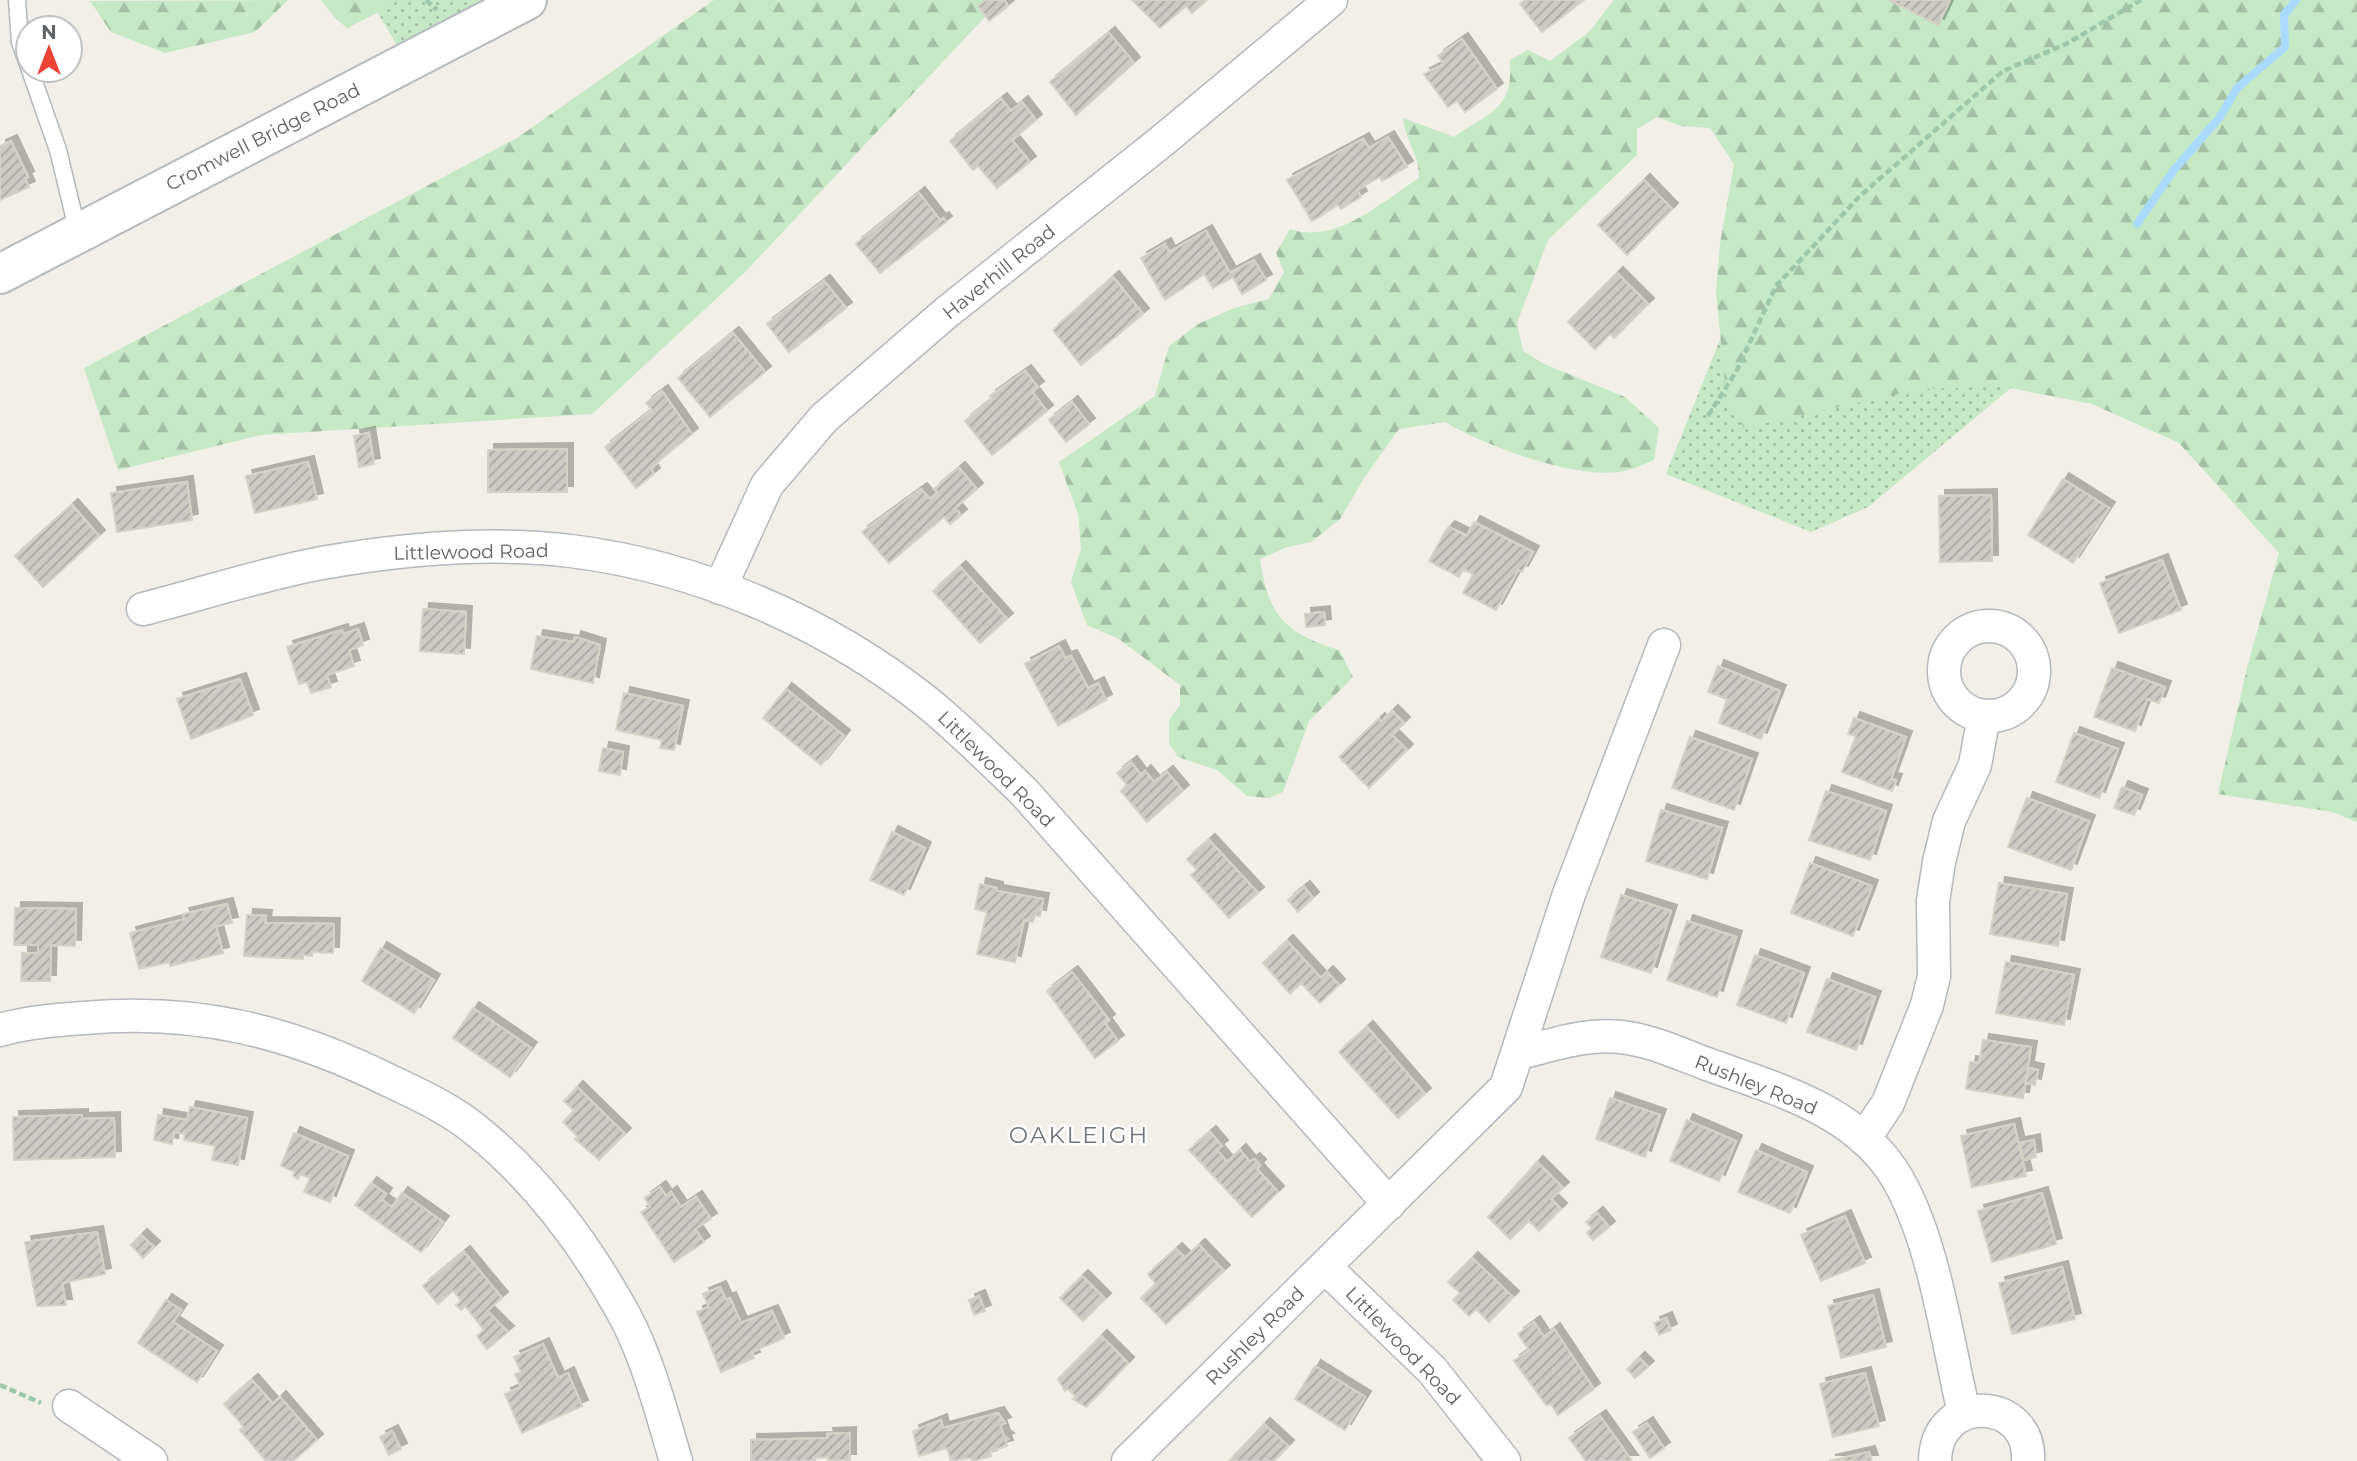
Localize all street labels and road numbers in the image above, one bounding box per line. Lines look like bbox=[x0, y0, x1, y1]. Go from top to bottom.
street label: Cromwell Bridge Road bbox=[162, 78, 364, 196]
street label: Haverhill Road bbox=[938, 220, 1060, 324]
street label: Littlewood Road bbox=[393, 539, 549, 565]
street label: Littlewood Road bbox=[933, 706, 1059, 832]
street label: Rushley Road bbox=[1691, 1050, 1821, 1120]
street label: Rushley Road bbox=[1201, 1282, 1309, 1390]
street label: Littlewood Road bbox=[1341, 1282, 1465, 1410]

